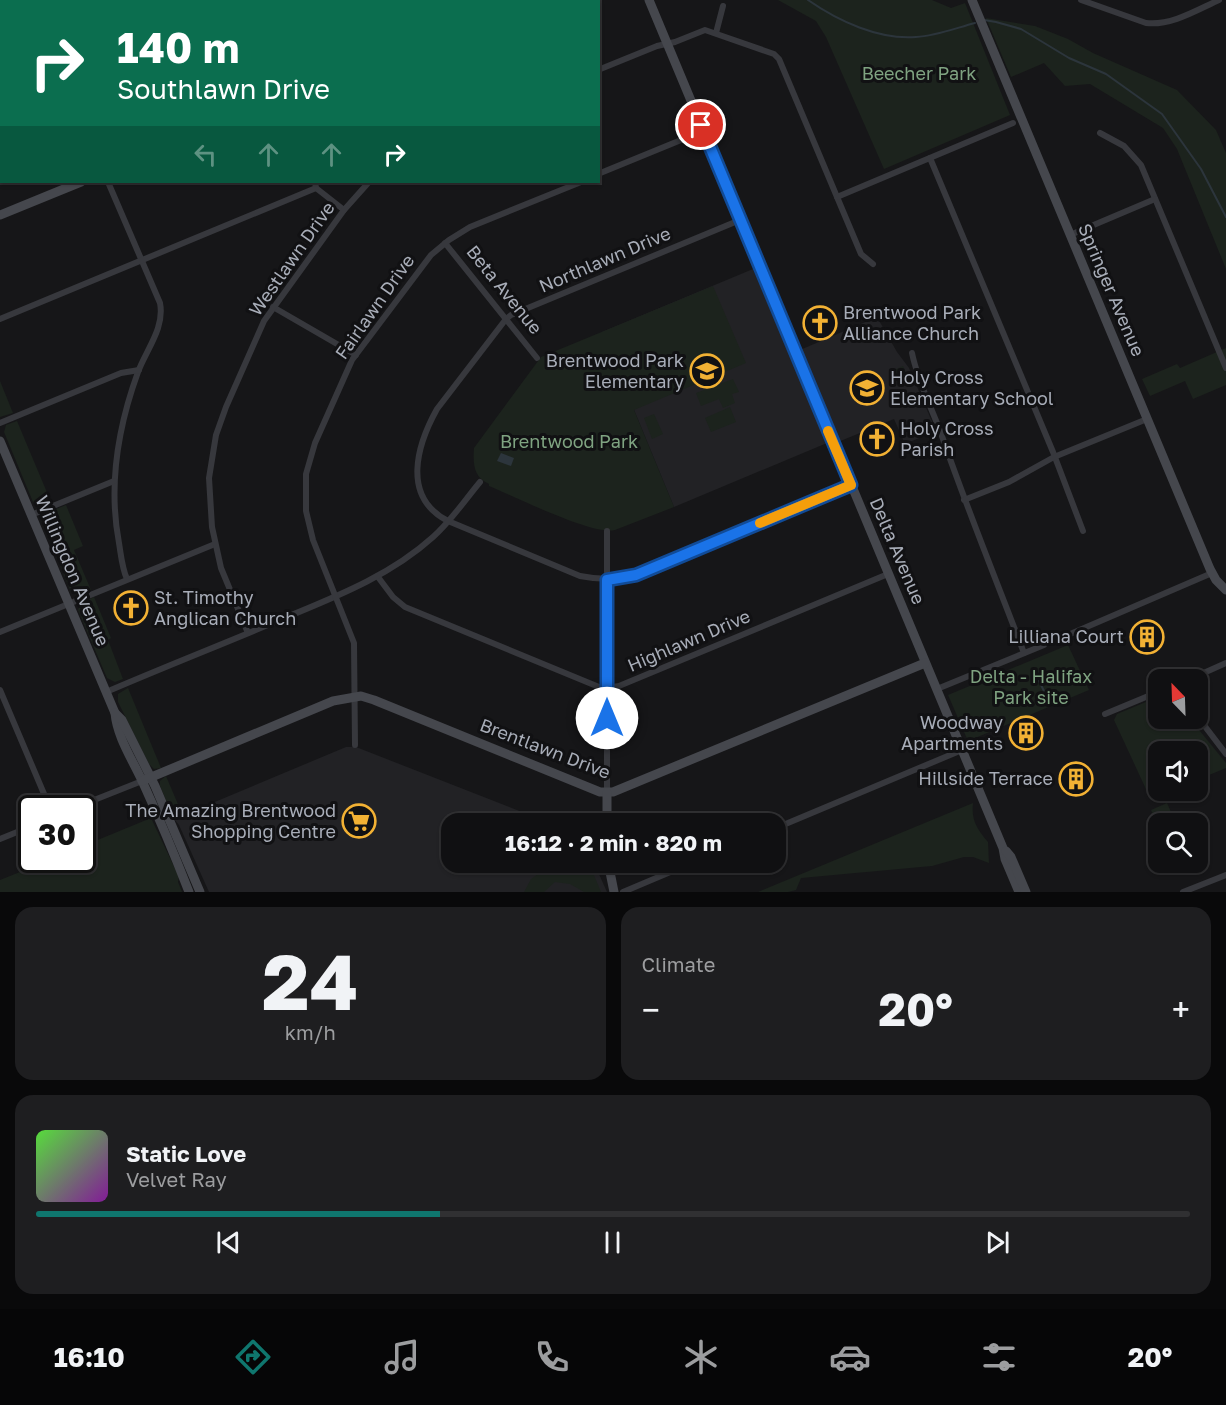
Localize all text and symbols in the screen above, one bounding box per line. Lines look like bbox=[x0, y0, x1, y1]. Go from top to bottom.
text: 140 m bbox=[117, 22, 239, 72]
icon: right bbox=[18, 24, 96, 102]
park label: Beecher Park bbox=[862, 62, 976, 84]
text: Southlawn Drive bbox=[117, 73, 330, 105]
pin bbox=[675, 99, 726, 150]
icon: arrive bbox=[684, 108, 717, 141]
icon: left bbox=[189, 138, 222, 171]
icon: ahead bbox=[252, 138, 285, 171]
icon: ahead bbox=[315, 138, 348, 171]
icon: right bbox=[378, 138, 411, 171]
street label: Westlawn Drive bbox=[244, 197, 339, 320]
street label: Springer Avenue bbox=[1074, 220, 1150, 359]
street label: Northlawn Drive bbox=[536, 221, 674, 297]
street label: Beta Avenue bbox=[462, 241, 547, 338]
street label: Fairlawn Drive bbox=[330, 250, 418, 363]
place label: Brentwood Park Alliance Church bbox=[843, 301, 981, 344]
church icon: Brentwood Park Alliance Church bbox=[802, 305, 838, 341]
place label: Brentwood Park Elementary bbox=[546, 349, 684, 392]
school or university icon: Brentwood Park Elementary bbox=[689, 353, 725, 389]
place label: Holy Cross Elementary School bbox=[890, 366, 1054, 409]
school or university icon: Holy Cross Elementary School bbox=[849, 370, 885, 406]
place label: Holy Cross Parish bbox=[900, 417, 993, 460]
church icon: Holy Cross Parish bbox=[859, 421, 895, 457]
park label: Brentwood Park bbox=[500, 430, 638, 452]
street label: Willingdon Avenue bbox=[31, 492, 115, 649]
street label: Delta Avenue bbox=[866, 494, 930, 607]
place label: St. Timothy Anglican Church bbox=[154, 586, 296, 629]
church icon: St. Timothy Anglican Church bbox=[113, 590, 149, 626]
street label: Highlawn Drive bbox=[624, 604, 753, 676]
building icon: Lilliana Court bbox=[1129, 619, 1165, 655]
place label: Lilliana Court bbox=[1008, 625, 1124, 647]
park label: Delta - Halifax Park site bbox=[970, 665, 1092, 708]
north arrow bbox=[1148, 669, 1208, 729]
map controls bbox=[1148, 669, 1208, 873]
position arrow bbox=[575, 686, 639, 750]
place label: Woodway Apartments bbox=[901, 711, 1003, 754]
street label: Brentlawn Drive bbox=[477, 713, 614, 783]
building icon: Woodway Apartments bbox=[1008, 715, 1044, 751]
button: sound bbox=[1148, 741, 1208, 801]
building icon: Hillside Terrace bbox=[1058, 761, 1094, 797]
place label: Hillside Terrace bbox=[918, 767, 1053, 789]
speed limit sign: 30 bbox=[18, 795, 96, 873]
place label: The Amazing Brentwood Shopping Centre bbox=[125, 799, 336, 842]
supermarket icon: The Amazing Brentwood Shopping Centre bbox=[341, 803, 377, 839]
button: search bbox=[1148, 813, 1208, 873]
text: 16:12 · 2 min · 820 m bbox=[505, 829, 722, 856]
text: 24 bbox=[262, 934, 358, 1027]
text: Climate bbox=[642, 952, 715, 976]
text: 20° bbox=[879, 982, 953, 1036]
text: − bbox=[642, 990, 660, 1029]
text: + bbox=[1172, 990, 1190, 1029]
text: km/h bbox=[285, 1020, 336, 1044]
text: Static Love bbox=[126, 1140, 246, 1167]
text: Velvet Ray bbox=[126, 1167, 227, 1191]
icon: previous bbox=[212, 1226, 245, 1259]
icon: pause bbox=[596, 1226, 629, 1259]
icon: next bbox=[981, 1226, 1014, 1259]
icon: directions bbox=[232, 1336, 274, 1378]
icon: music bbox=[381, 1336, 423, 1378]
icon: phone bbox=[531, 1336, 573, 1378]
icon: climate bbox=[680, 1336, 722, 1378]
icon: car bbox=[829, 1336, 871, 1378]
icon: filters bbox=[978, 1336, 1020, 1378]
text: 16:10 bbox=[54, 1341, 125, 1373]
text: 20° bbox=[1128, 1341, 1172, 1373]

